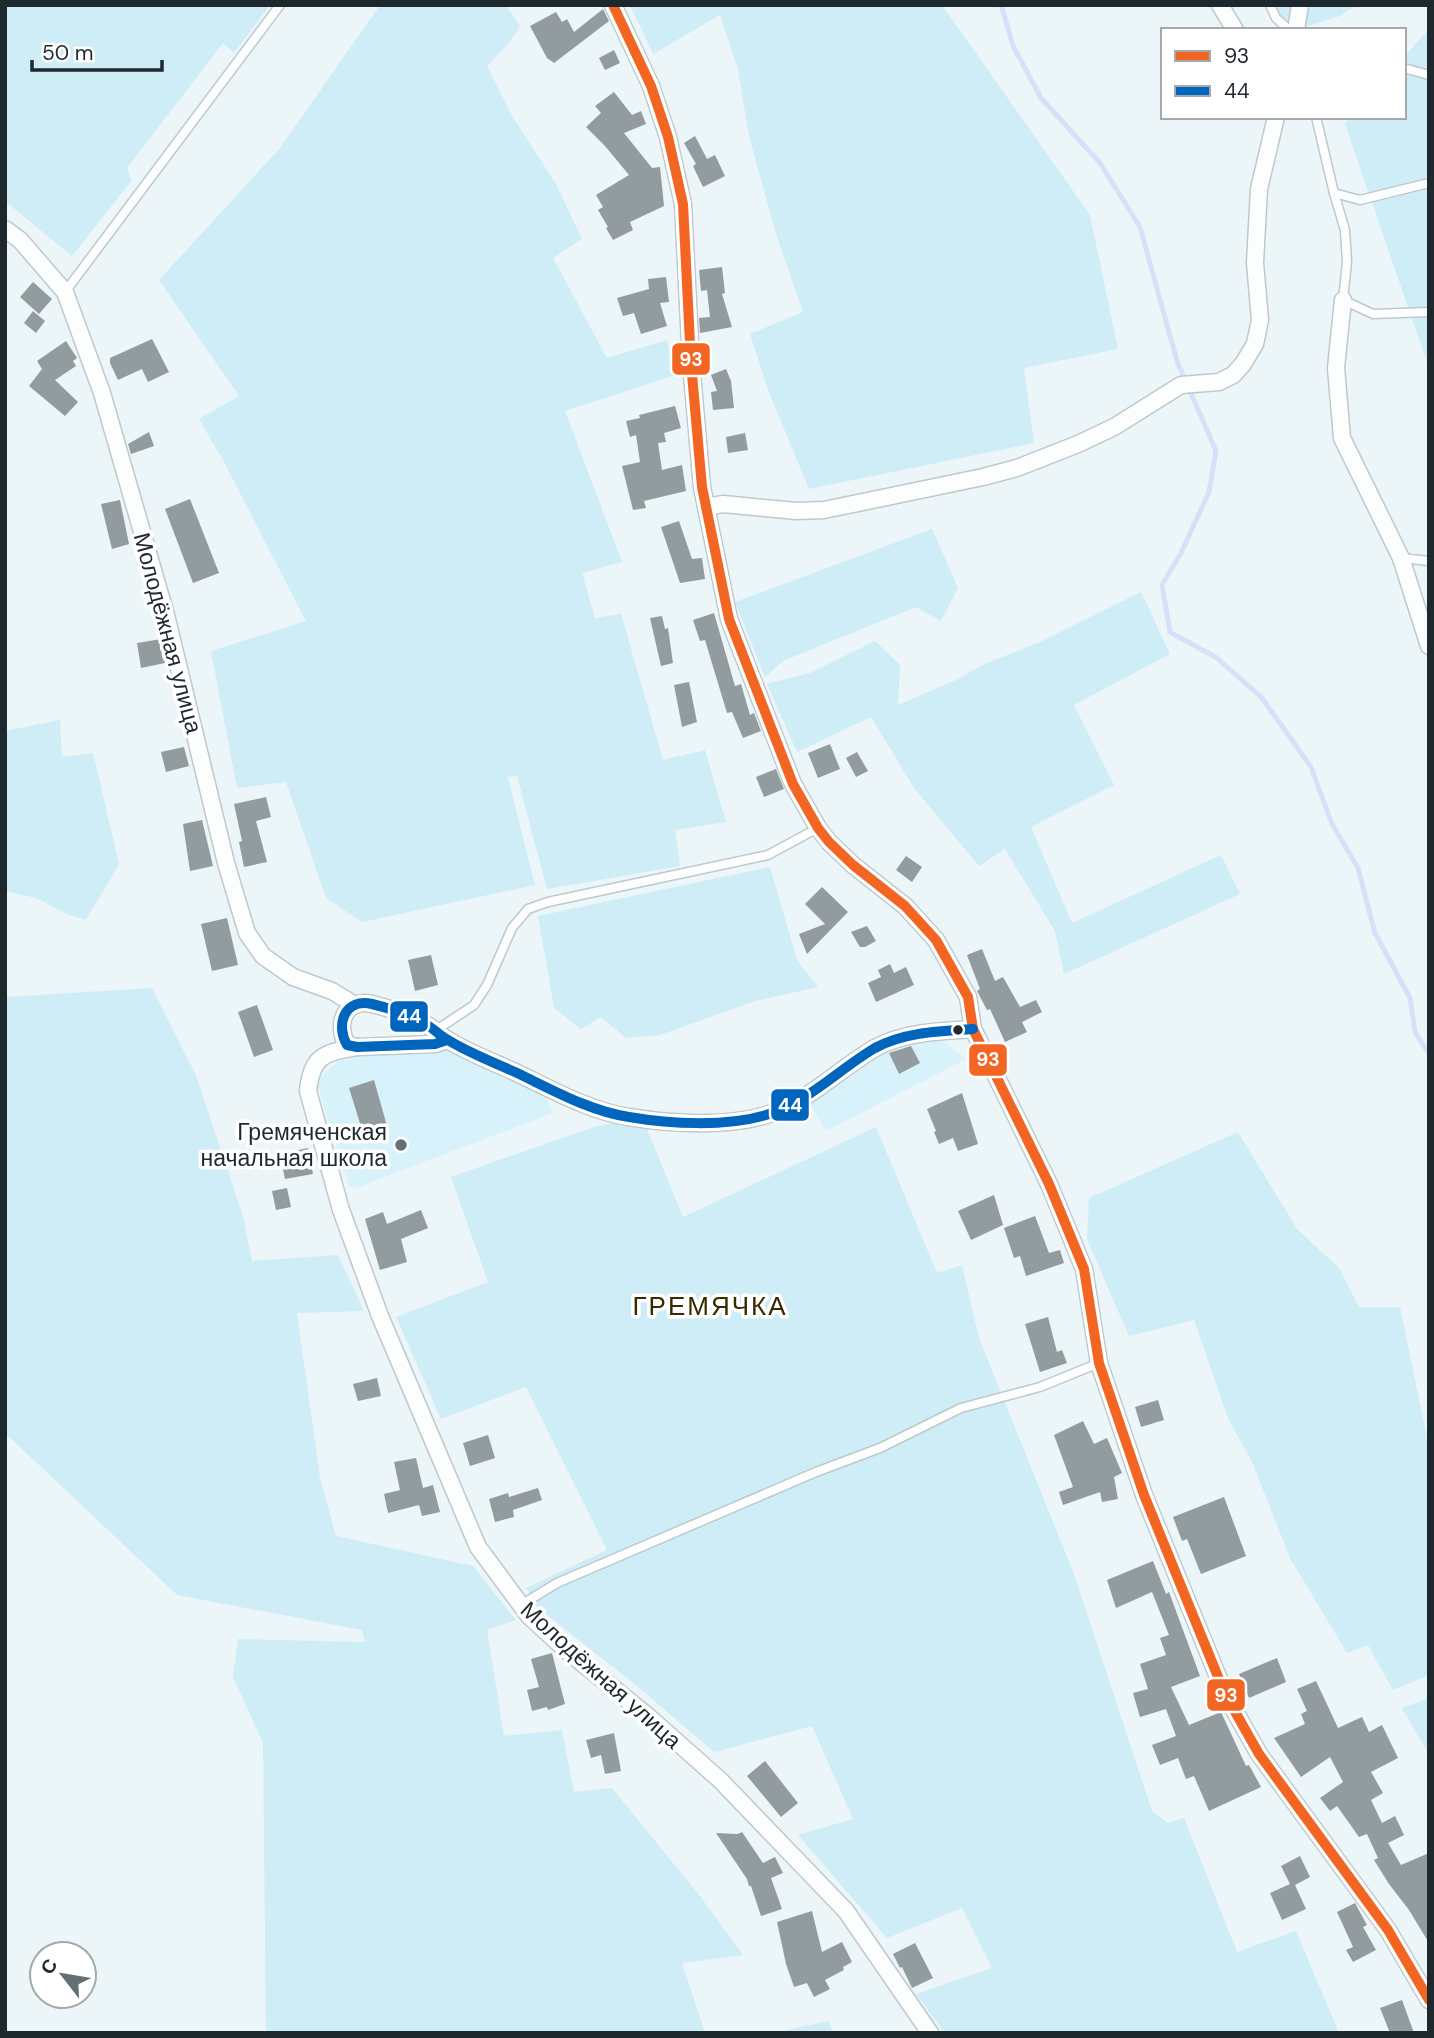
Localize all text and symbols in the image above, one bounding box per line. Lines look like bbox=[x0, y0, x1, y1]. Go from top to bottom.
scale bar bbox=[32, 28, 161, 72]
legend bbox=[1161, 28, 1406, 119]
text: 50 m bbox=[42, 39, 93, 67]
text: 93 bbox=[1224, 42, 1249, 70]
text: 44 bbox=[1224, 77, 1250, 105]
line badge: 93 bbox=[671, 342, 711, 376]
text: 93 bbox=[679, 347, 703, 372]
street label: Молодёжная улица bbox=[127, 529, 209, 737]
line badge: 44 bbox=[389, 1000, 429, 1033]
text: 44 bbox=[397, 1004, 421, 1029]
unlabelled marker bbox=[951, 1023, 965, 1037]
line badge: 93 bbox=[968, 1043, 1008, 1077]
text: 93 bbox=[976, 1047, 1000, 1072]
line badge: 44 bbox=[770, 1088, 810, 1122]
text: 44 bbox=[778, 1093, 802, 1118]
place label: Гремяченская начальная школа bbox=[200, 1117, 387, 1173]
marker: Гремяченская начальная школа bbox=[393, 1137, 409, 1153]
district label: ГРЕМЯЧКА bbox=[632, 1289, 788, 1323]
street label: Молодёжная улица bbox=[514, 1595, 688, 1755]
line badge: 93 bbox=[1206, 1678, 1246, 1712]
text: 93 bbox=[1214, 1683, 1238, 1708]
north arrow bbox=[28, 1940, 98, 2010]
text: С bbox=[35, 1954, 63, 1979]

